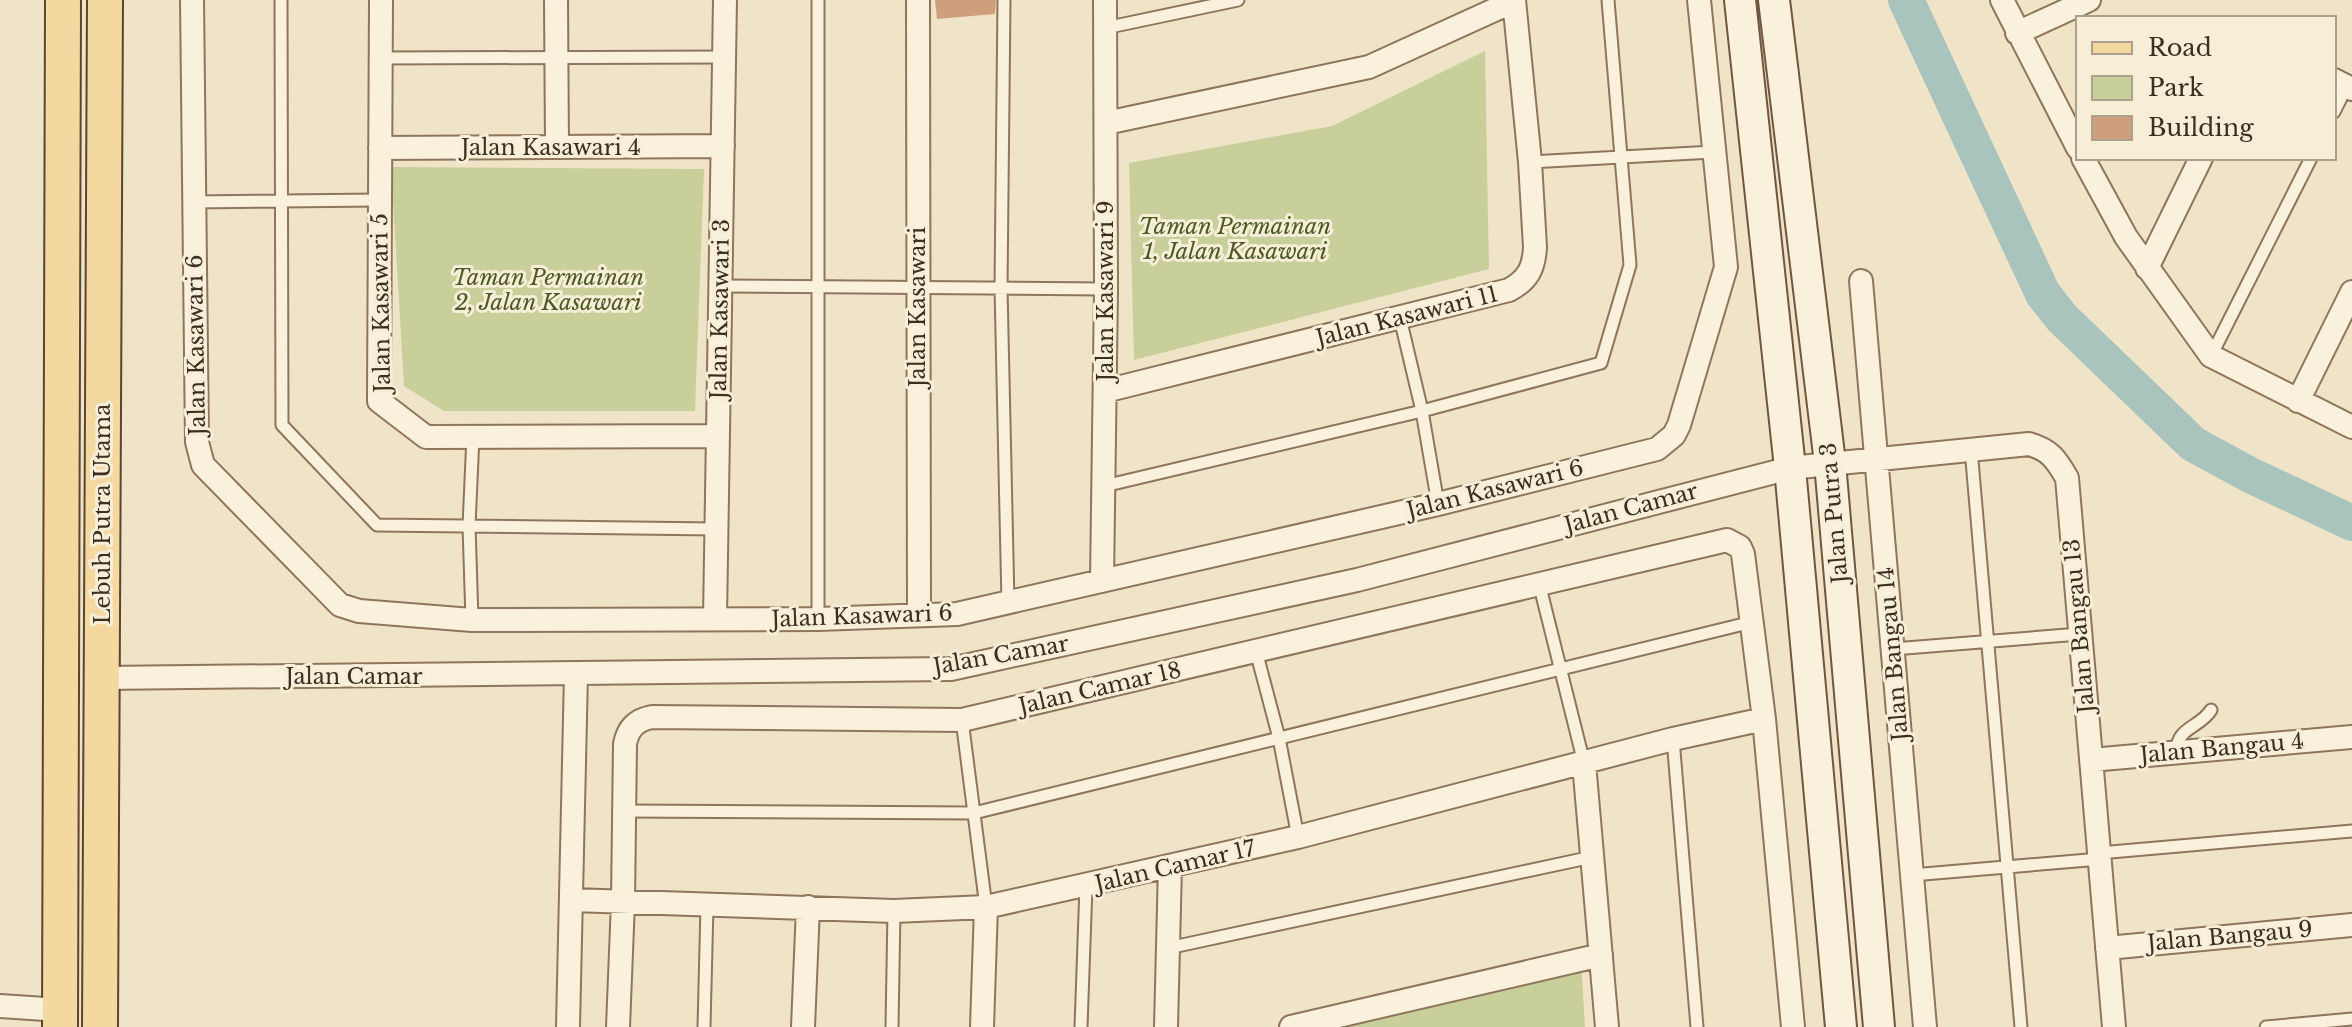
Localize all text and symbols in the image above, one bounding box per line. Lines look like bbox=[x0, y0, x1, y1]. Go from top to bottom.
legend bbox=[2076, 16, 2336, 160]
text: Road bbox=[2148, 33, 2212, 62]
text: Park bbox=[2148, 73, 2204, 102]
text: Building bbox=[2148, 113, 2254, 142]
street label: Jalan Kasawari 4 bbox=[458, 134, 641, 161]
street label: Jalan Kasawari 9 bbox=[1092, 200, 1119, 385]
street label: Jalan Kasawari 5 bbox=[366, 213, 396, 396]
park label: Taman Permainan 1, Jalan Kasawari bbox=[1139, 213, 1331, 265]
street label: Jalan Kasawari 3 bbox=[705, 218, 735, 403]
street label: Jalan Kasawari bbox=[904, 226, 931, 390]
street label: Jalan Kasawari 6 bbox=[181, 254, 211, 439]
park label: Taman Permainan 2, Jalan Kasawari bbox=[452, 264, 644, 316]
street label: Jalan Kasawari 11 bbox=[1310, 280, 1501, 352]
street label: Lebuh Putra Utama bbox=[89, 403, 116, 624]
street label: Jalan Putra 3 bbox=[1814, 441, 1854, 588]
street label: Jalan Kasawari 6 bbox=[1401, 454, 1586, 525]
street label: Jalan Camar bbox=[1558, 477, 1701, 540]
street label: Jalan Bangau 13 bbox=[2058, 538, 2100, 717]
street label: Jalan Bangau 14 bbox=[1872, 566, 1914, 745]
street label: Jalan Kasawari 6 bbox=[768, 599, 953, 633]
street label: Jalan Camar bbox=[928, 630, 1071, 681]
street label: Jalan Camar 18 bbox=[1013, 656, 1184, 720]
street label: Jalan Camar bbox=[282, 663, 423, 690]
street label: Jalan Bangau 4 bbox=[2136, 727, 2305, 769]
street label: Jalan Camar 17 bbox=[1089, 834, 1259, 898]
street label: Jalan Bangau 9 bbox=[2143, 915, 2314, 957]

